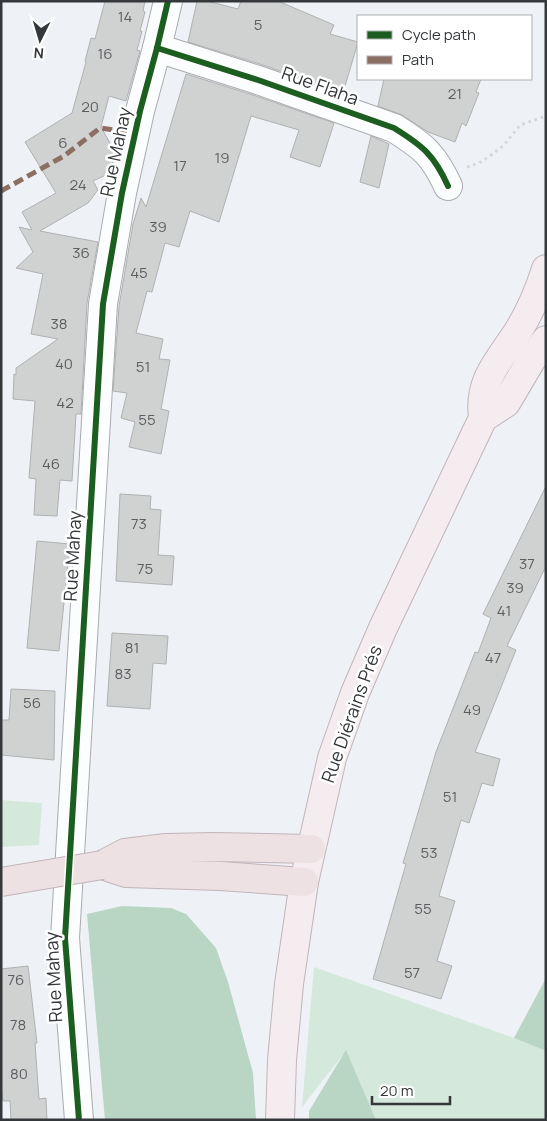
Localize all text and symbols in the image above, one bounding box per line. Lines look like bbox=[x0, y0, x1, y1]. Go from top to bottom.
house number: 14 bbox=[118, 6, 132, 27]
house number: 5 bbox=[254, 14, 262, 35]
north arrow bbox=[15, 15, 65, 65]
legend bbox=[357, 15, 532, 80]
text: Cycle path bbox=[402, 24, 476, 45]
house number: 16 bbox=[97, 43, 113, 64]
text: N bbox=[33, 44, 45, 63]
text: Path bbox=[402, 49, 434, 70]
street label: Rue Flaha bbox=[279, 60, 362, 110]
house number: 21 bbox=[448, 83, 462, 104]
house number: 20 bbox=[81, 96, 99, 117]
street label: Rue Mahay bbox=[94, 104, 136, 199]
house number: 6 bbox=[58, 132, 68, 153]
house number: 19 bbox=[214, 147, 230, 168]
house number: 17 bbox=[173, 155, 187, 176]
house number: 24 bbox=[69, 174, 87, 195]
house number: 39 bbox=[149, 216, 167, 237]
house number: 36 bbox=[72, 242, 90, 263]
house number: 45 bbox=[130, 262, 148, 283]
house number: 38 bbox=[50, 313, 68, 334]
house number: 40 bbox=[55, 353, 73, 374]
house number: 51 bbox=[136, 356, 150, 377]
house number: 42 bbox=[56, 392, 74, 413]
house number: 55 bbox=[138, 409, 156, 430]
house number: 46 bbox=[42, 453, 60, 474]
street label: Rue Mahay bbox=[58, 509, 86, 602]
house number: 73 bbox=[131, 513, 147, 534]
house number: 37 bbox=[519, 553, 535, 574]
house number: 75 bbox=[137, 558, 153, 579]
house number: 39 bbox=[506, 577, 524, 598]
house number: 41 bbox=[497, 600, 511, 621]
house number: 81 bbox=[125, 637, 139, 658]
street label: Rue Diérains Prés bbox=[315, 642, 387, 786]
house number: 47 bbox=[485, 647, 501, 668]
house number: 83 bbox=[114, 663, 132, 684]
house number: 56 bbox=[23, 692, 41, 713]
house number: 49 bbox=[463, 699, 481, 720]
house number: 51 bbox=[443, 786, 457, 807]
house number: 53 bbox=[421, 842, 437, 863]
house number: 55 bbox=[414, 898, 432, 919]
street label: Rue Mahay bbox=[39, 931, 67, 1023]
house number: 57 bbox=[404, 962, 420, 983]
house number: 76 bbox=[8, 969, 24, 990]
house number: 78 bbox=[10, 1014, 26, 1035]
house number: 80 bbox=[10, 1063, 28, 1084]
scale bar bbox=[372, 1074, 450, 1106]
text: 20 m bbox=[380, 1080, 413, 1101]

